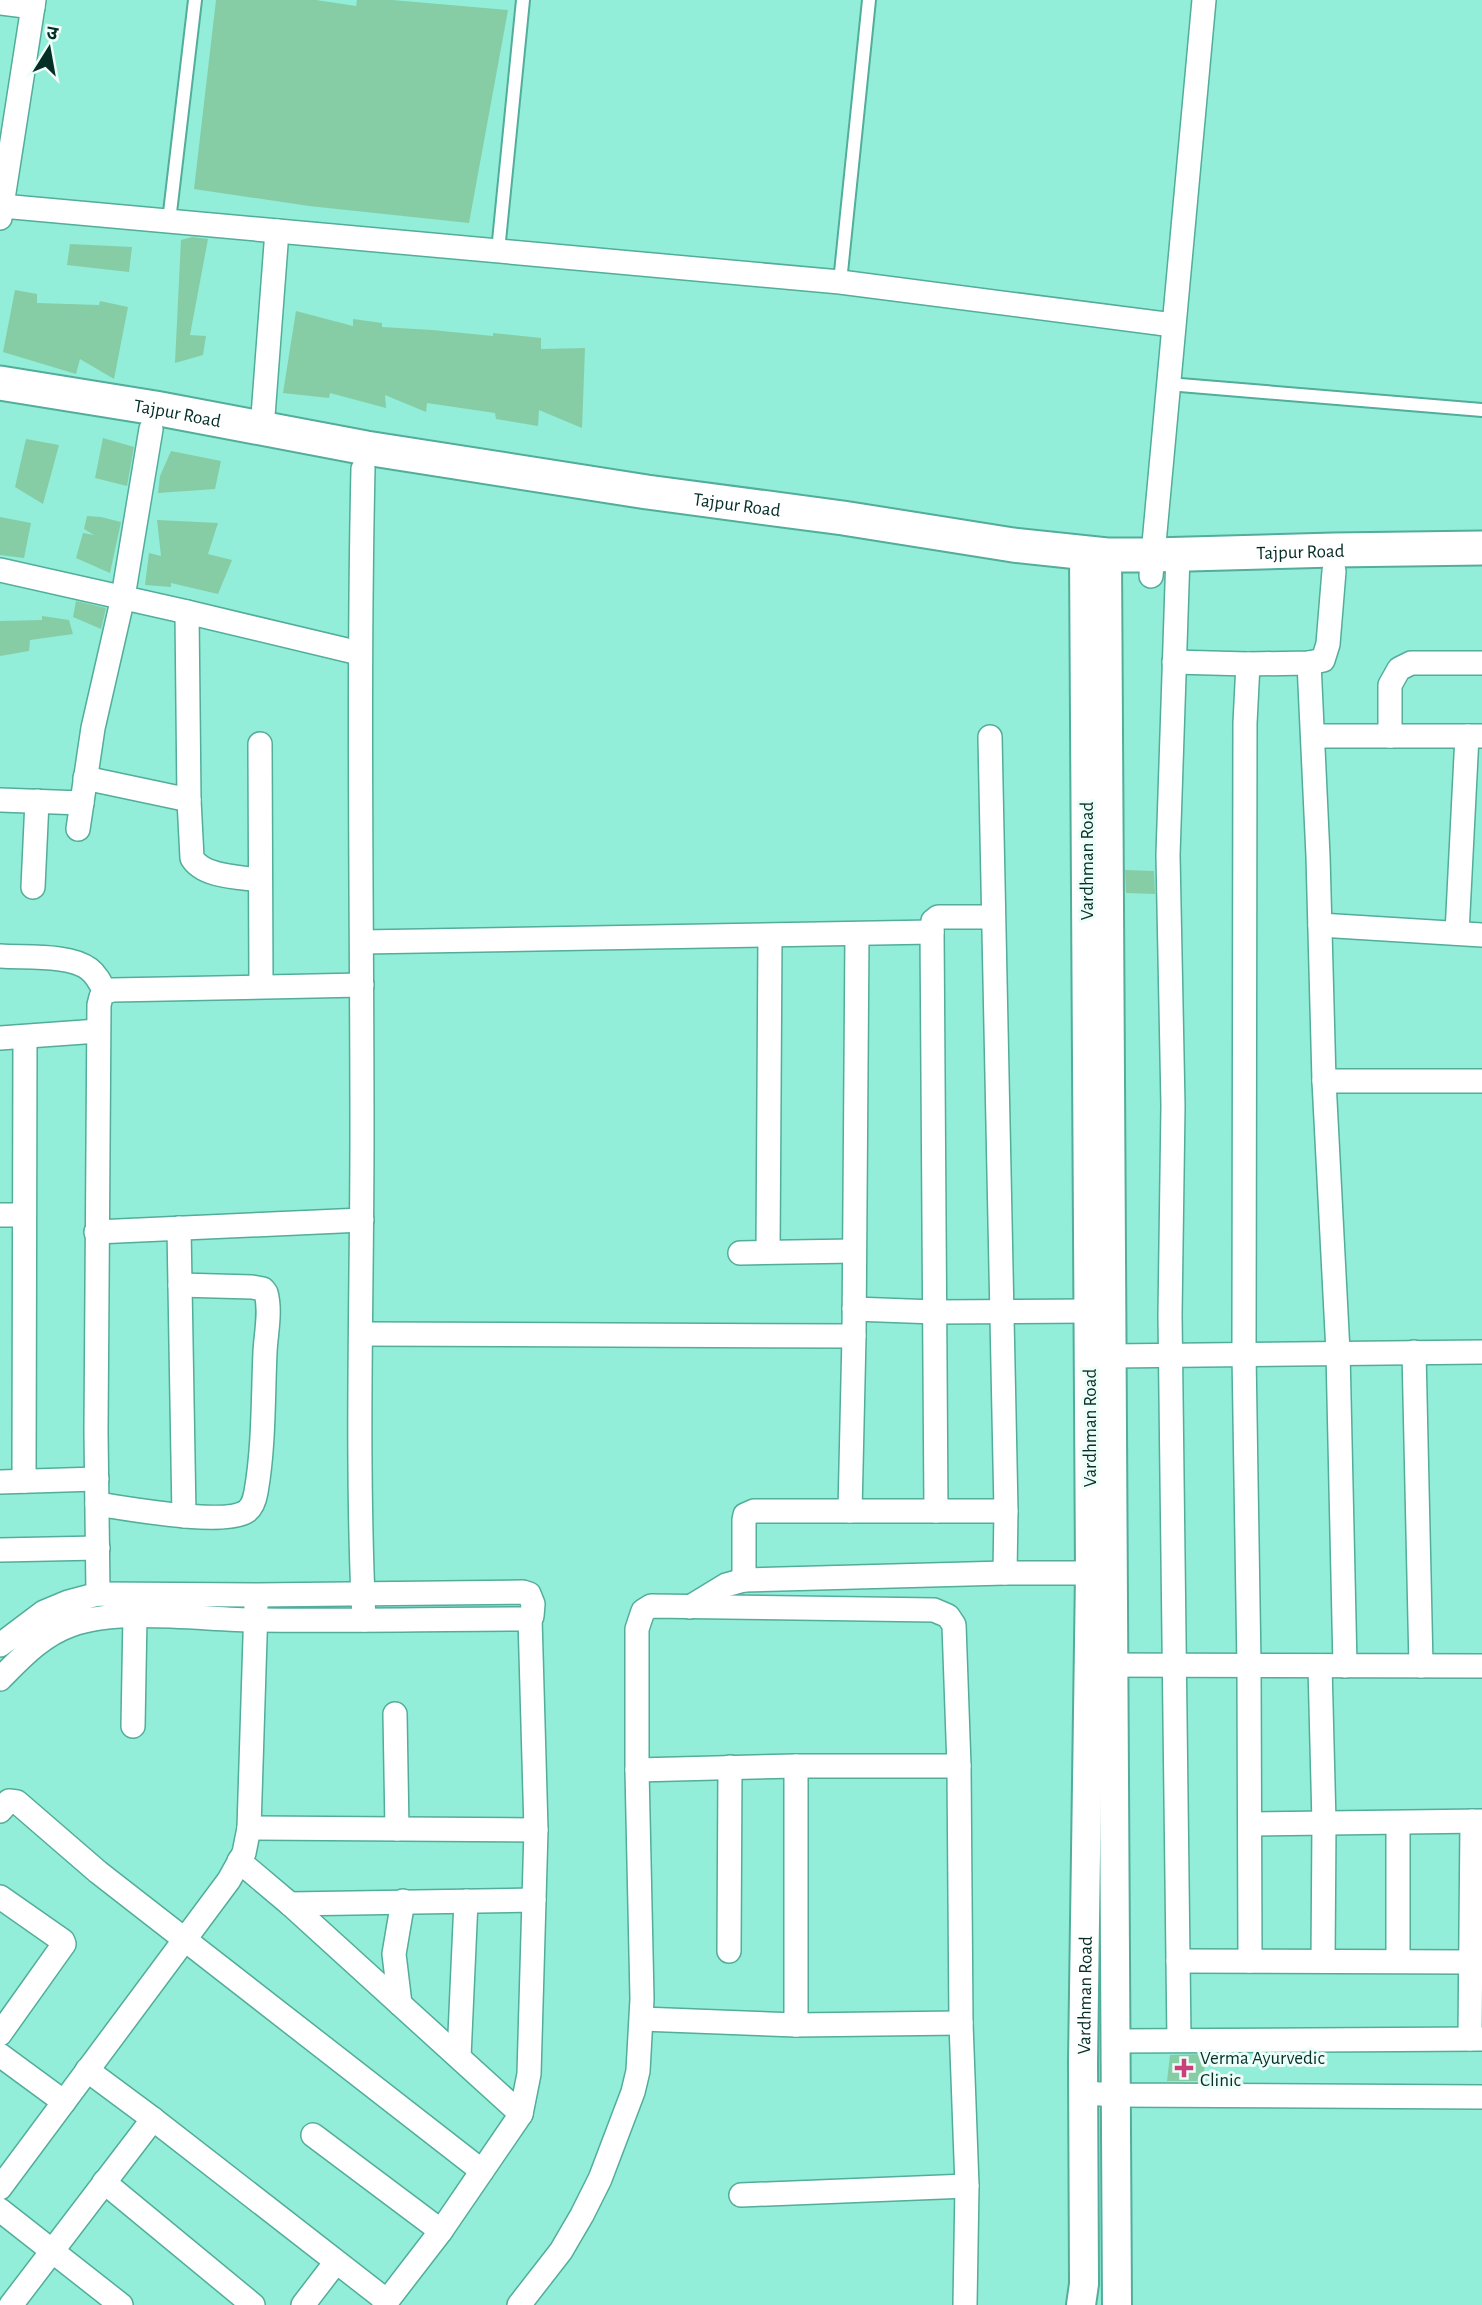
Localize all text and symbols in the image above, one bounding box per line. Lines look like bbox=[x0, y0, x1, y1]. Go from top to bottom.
north arrow bbox=[14, 14, 84, 84]
text: उ bbox=[45, 23, 60, 44]
street label: Tajpur Road bbox=[132, 397, 223, 431]
street label: Tajpur Road bbox=[692, 490, 782, 521]
street label: Tajpur Road bbox=[1256, 542, 1345, 563]
street label: Vardhman Road bbox=[1078, 802, 1097, 920]
street label: Vardhman Road bbox=[1081, 1369, 1100, 1487]
street label: Vardhman Road bbox=[1075, 1936, 1096, 2055]
place label: Verma Ayurvedic Clinic bbox=[1200, 2049, 1325, 2090]
marker: Verma Ayurvedic Clinic bbox=[1174, 2058, 1194, 2078]

